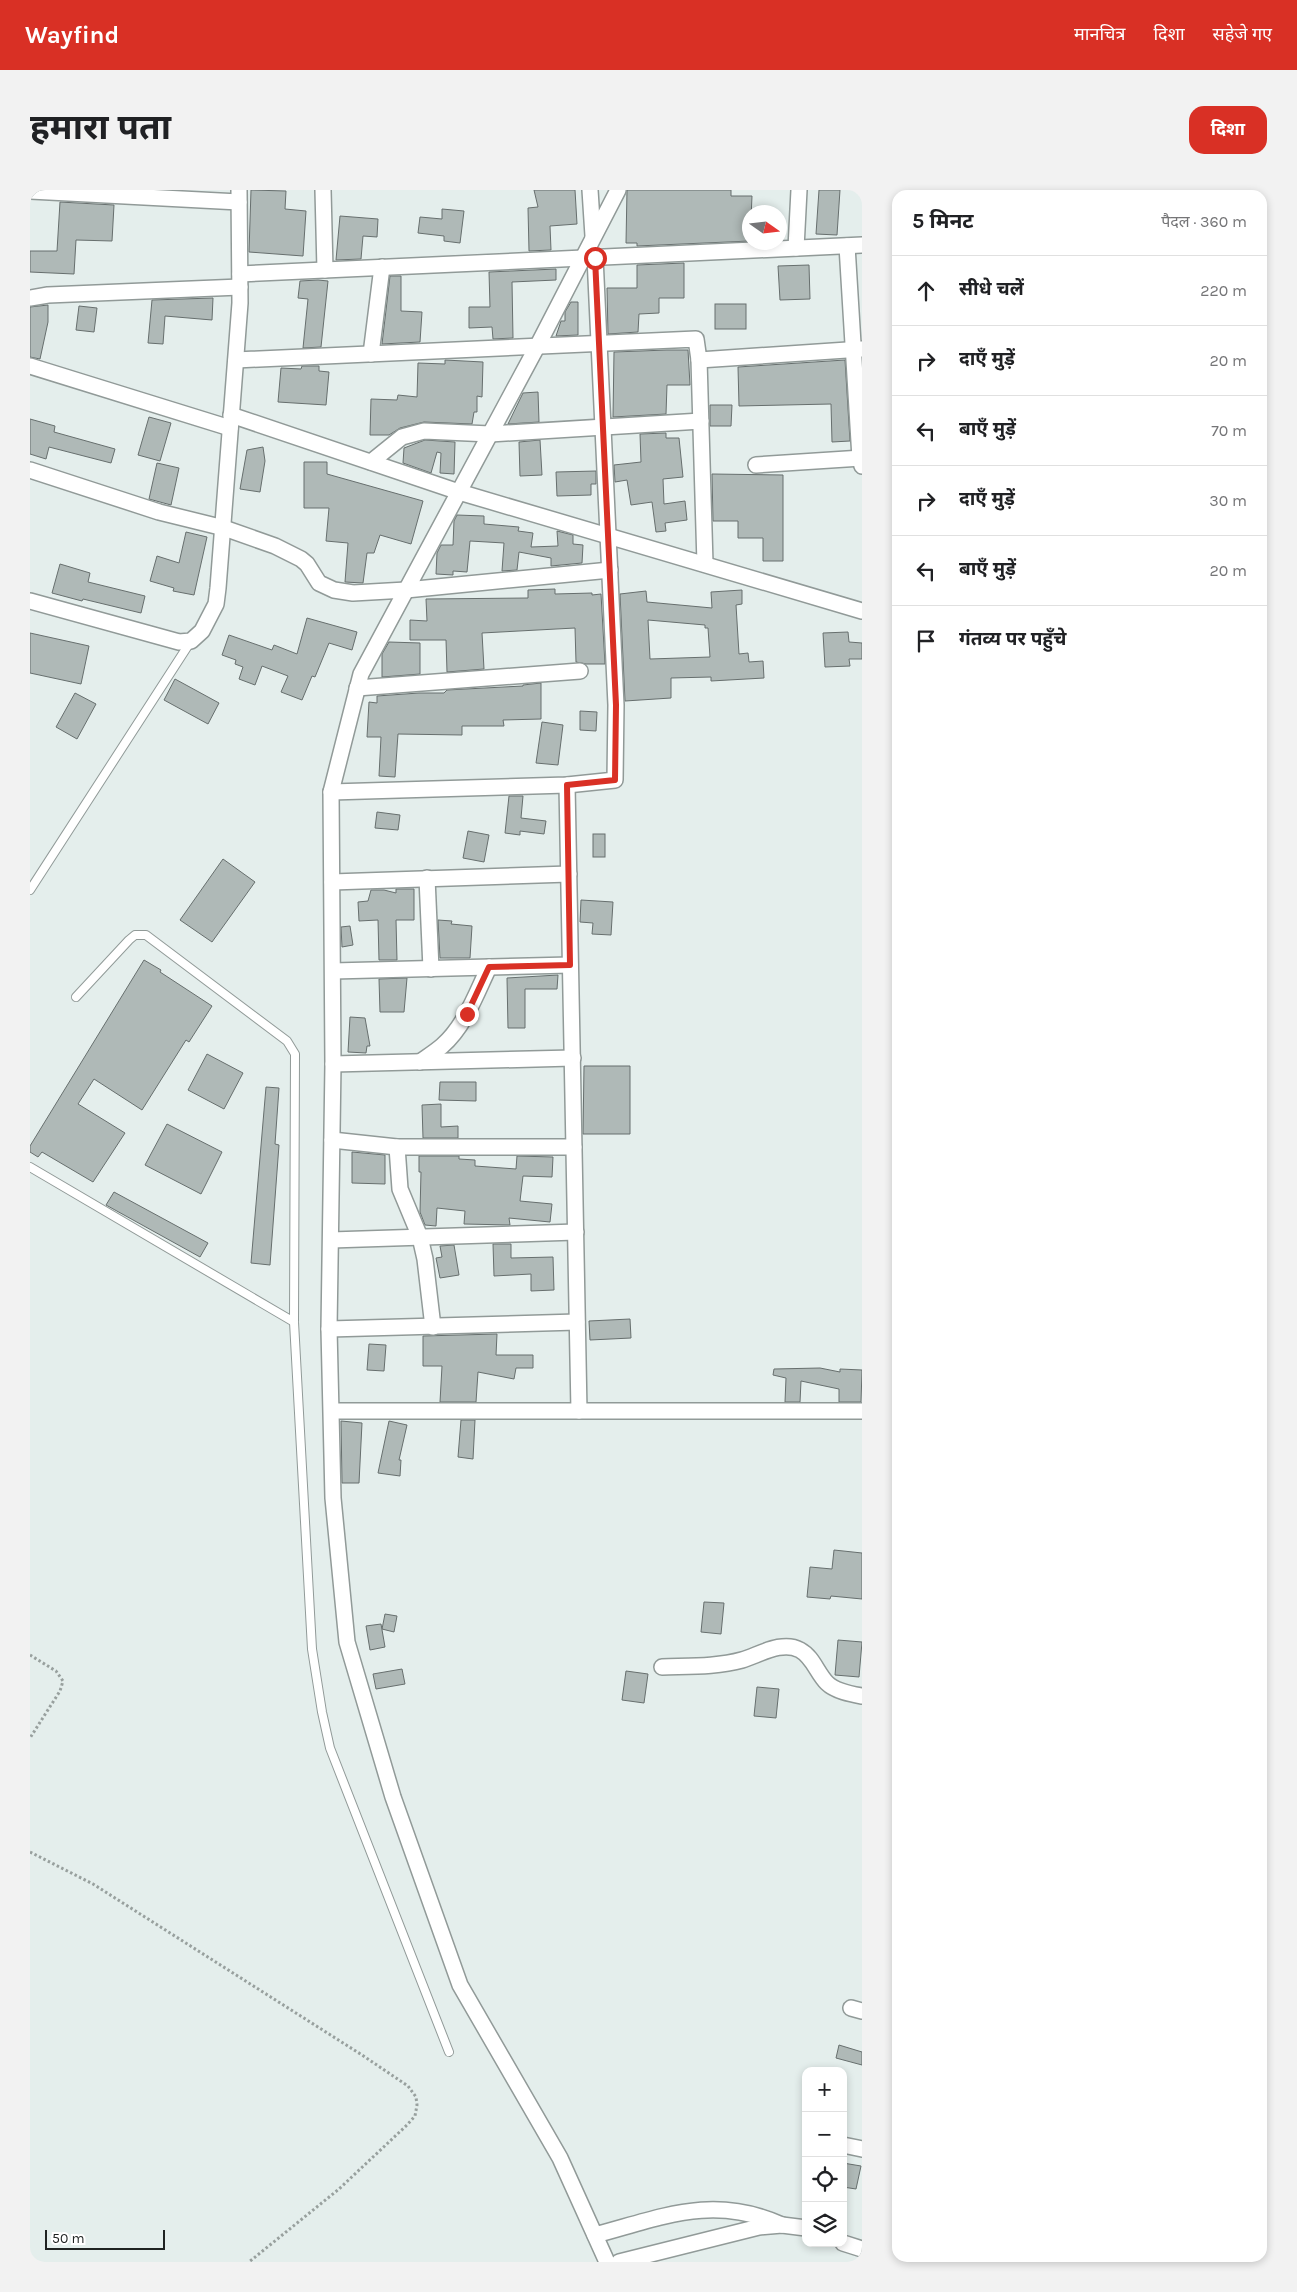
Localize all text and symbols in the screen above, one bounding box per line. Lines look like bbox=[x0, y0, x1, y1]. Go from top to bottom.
text: Wayfind bbox=[25, 21, 119, 49]
text: मानचित्र bbox=[1074, 23, 1125, 45]
text: दिशा bbox=[1153, 23, 1185, 45]
text: सहेजे गए bbox=[1213, 23, 1272, 45]
button: दिशा bbox=[1189, 106, 1267, 154]
text: हमारा पता bbox=[30, 107, 171, 148]
north arrow bbox=[742, 205, 787, 250]
text: 5 मिनट bbox=[912, 209, 974, 233]
text: पैदल · 360 m bbox=[1161, 212, 1247, 231]
route start bbox=[584, 247, 607, 270]
icon: ahead bbox=[912, 277, 940, 305]
text: सीधे चलें bbox=[959, 278, 1024, 300]
text: 220 m bbox=[1200, 281, 1247, 300]
icon: right bbox=[912, 347, 940, 375]
text: दाएँ मुड़ें bbox=[959, 348, 1015, 370]
text: 20 m bbox=[1209, 351, 1247, 370]
icon: left bbox=[912, 417, 940, 445]
text: बाएँ मुड़ें bbox=[959, 418, 1016, 440]
text: 70 m bbox=[1211, 421, 1247, 440]
icon: right bbox=[912, 487, 940, 515]
text: दाएँ मुड़ें bbox=[959, 488, 1015, 510]
text: 30 m bbox=[1209, 491, 1247, 510]
icon: left bbox=[912, 557, 940, 585]
text: बाएँ मुड़ें bbox=[959, 558, 1016, 580]
text: 20 m bbox=[1209, 561, 1247, 580]
icon: arrive bbox=[912, 627, 940, 655]
text: गंतव्य पर पहुँचे bbox=[959, 628, 1066, 650]
route end bbox=[456, 1003, 479, 1026]
map controls bbox=[802, 2067, 847, 2247]
button: + bbox=[802, 2067, 847, 2112]
button: − bbox=[802, 2112, 847, 2157]
button: locate bbox=[802, 2157, 847, 2202]
button: layers bbox=[802, 2202, 847, 2247]
scale bar bbox=[45, 2227, 165, 2250]
text: 50 m bbox=[52, 2230, 85, 2247]

